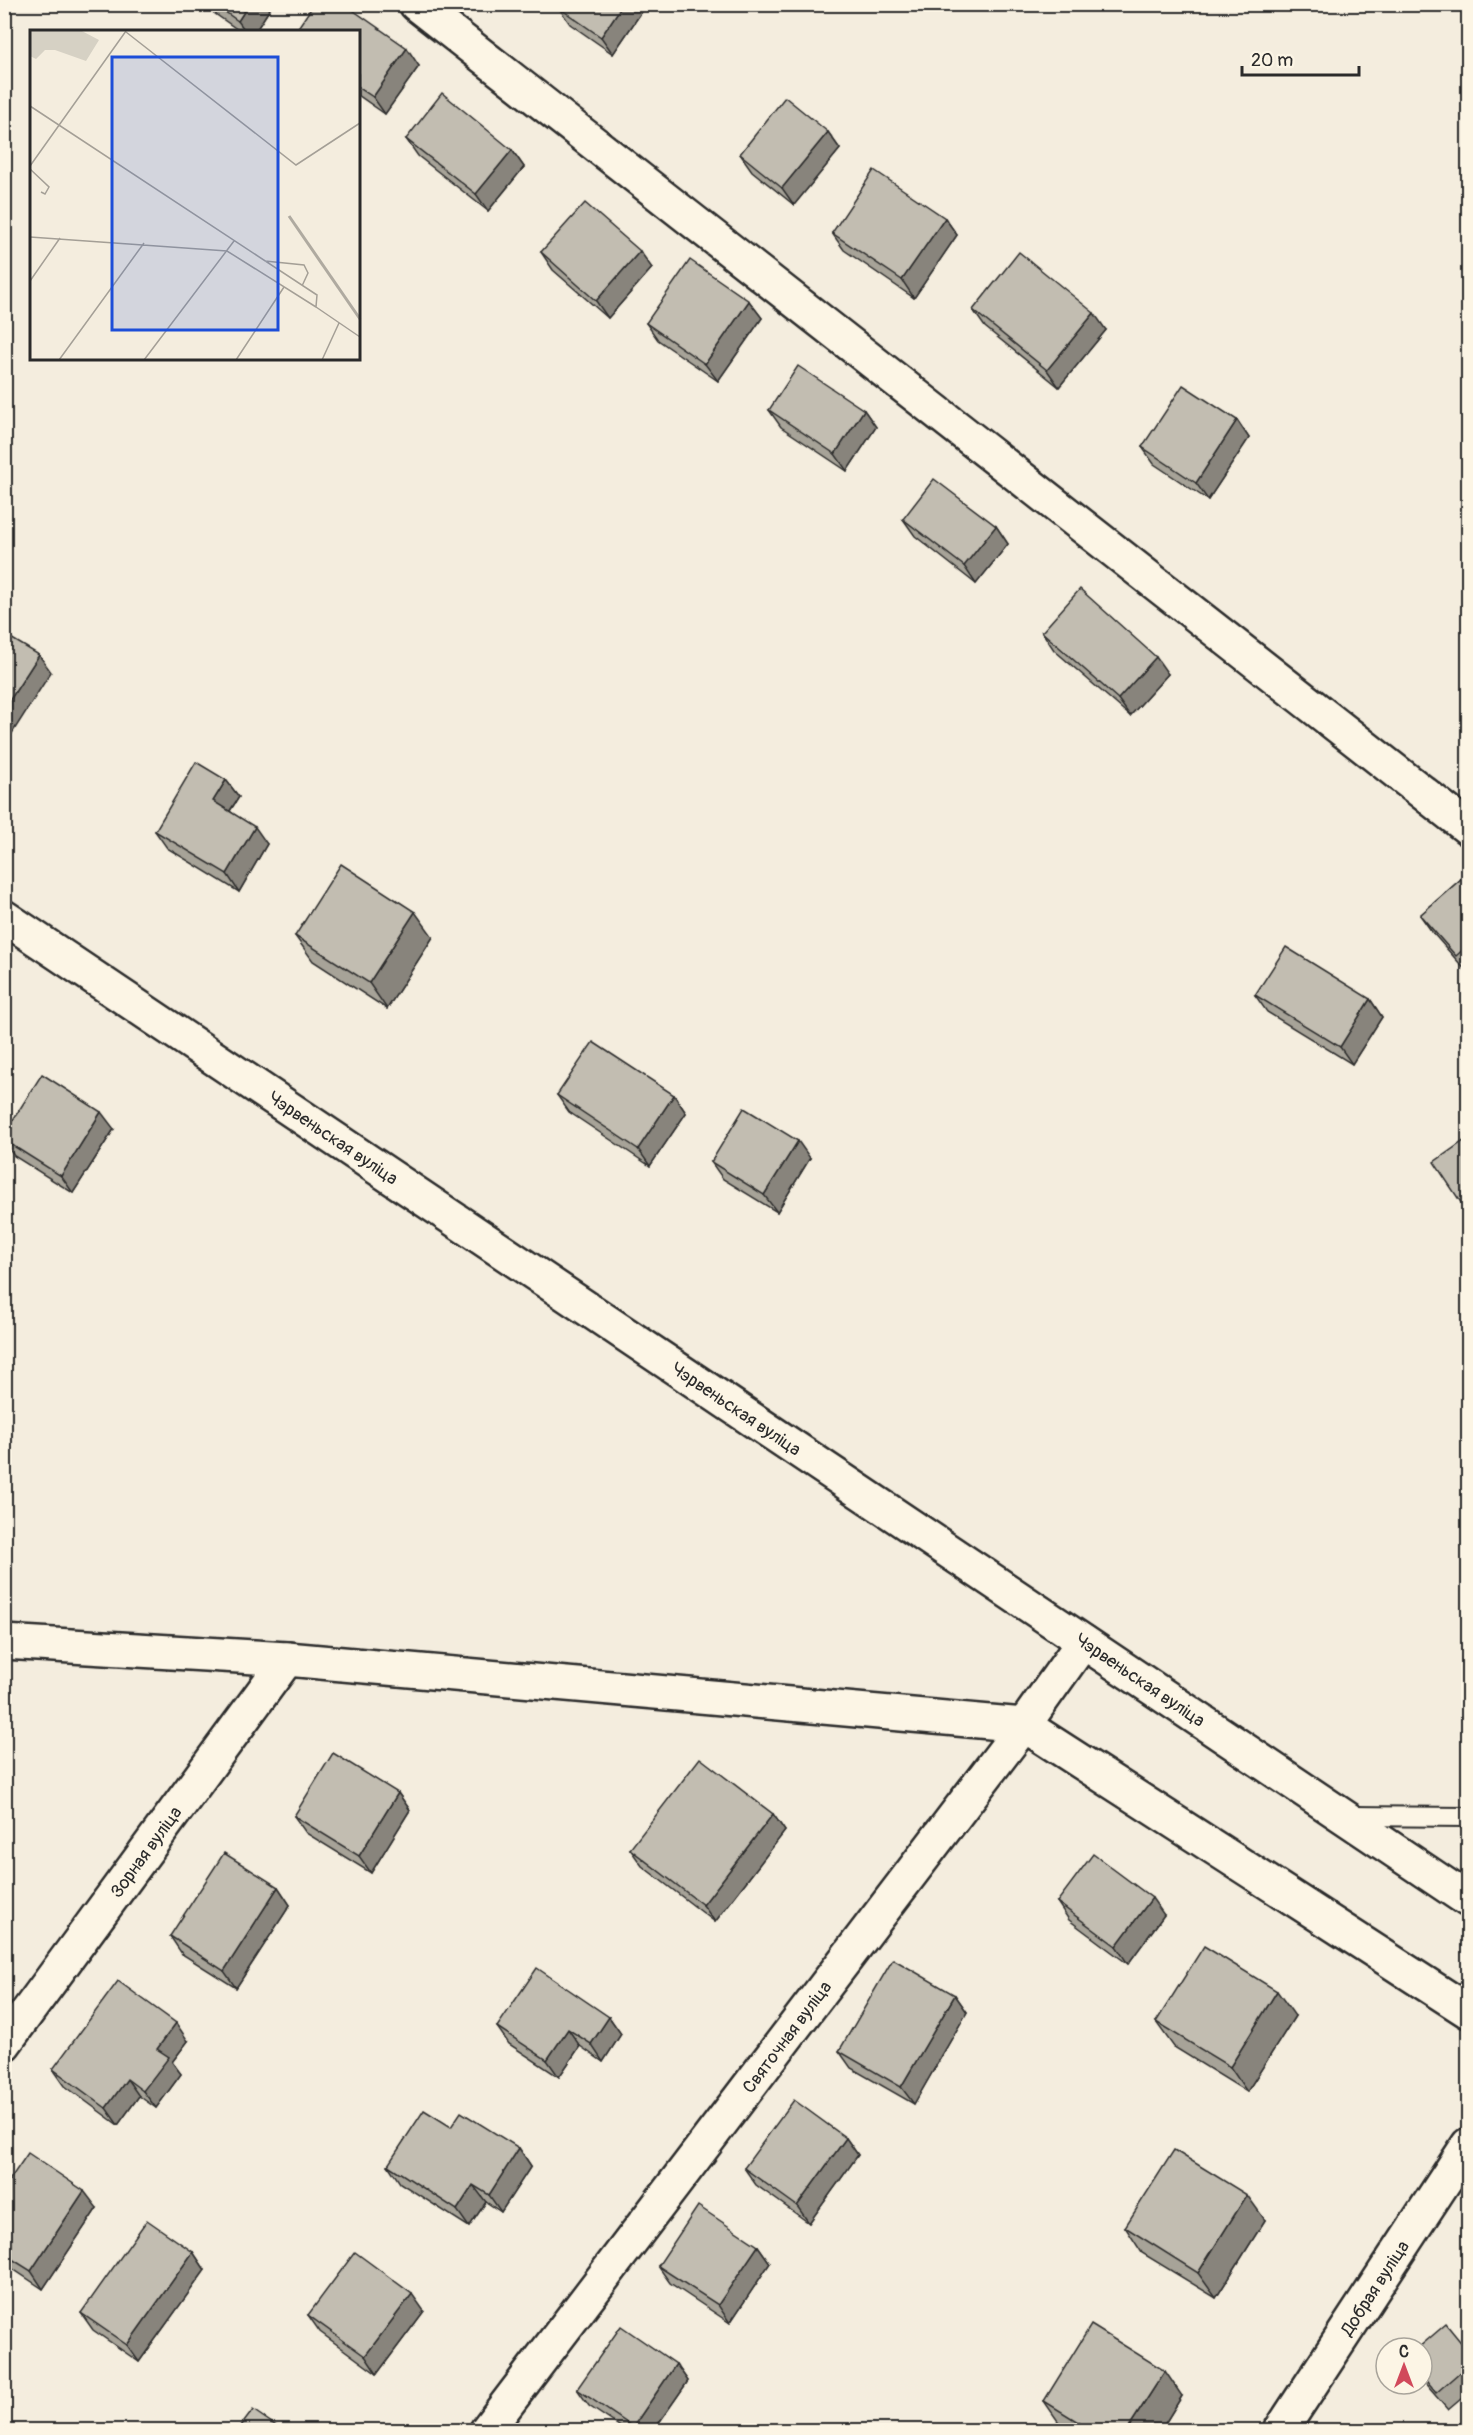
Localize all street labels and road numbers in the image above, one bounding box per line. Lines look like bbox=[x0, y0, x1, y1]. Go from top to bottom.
street label: Чэрвеньская вуліца bbox=[263, 1086, 402, 1190]
street label: Чэрвеньская вуліца bbox=[666, 1357, 805, 1461]
street label: Чэрвеньская вуліца bbox=[1070, 1628, 1209, 1732]
street label: Зорная вуліца bbox=[105, 1802, 187, 1903]
street label: Святочная вуліца bbox=[738, 1977, 837, 2098]
street label: Добрая вуліца bbox=[1336, 2236, 1415, 2341]

